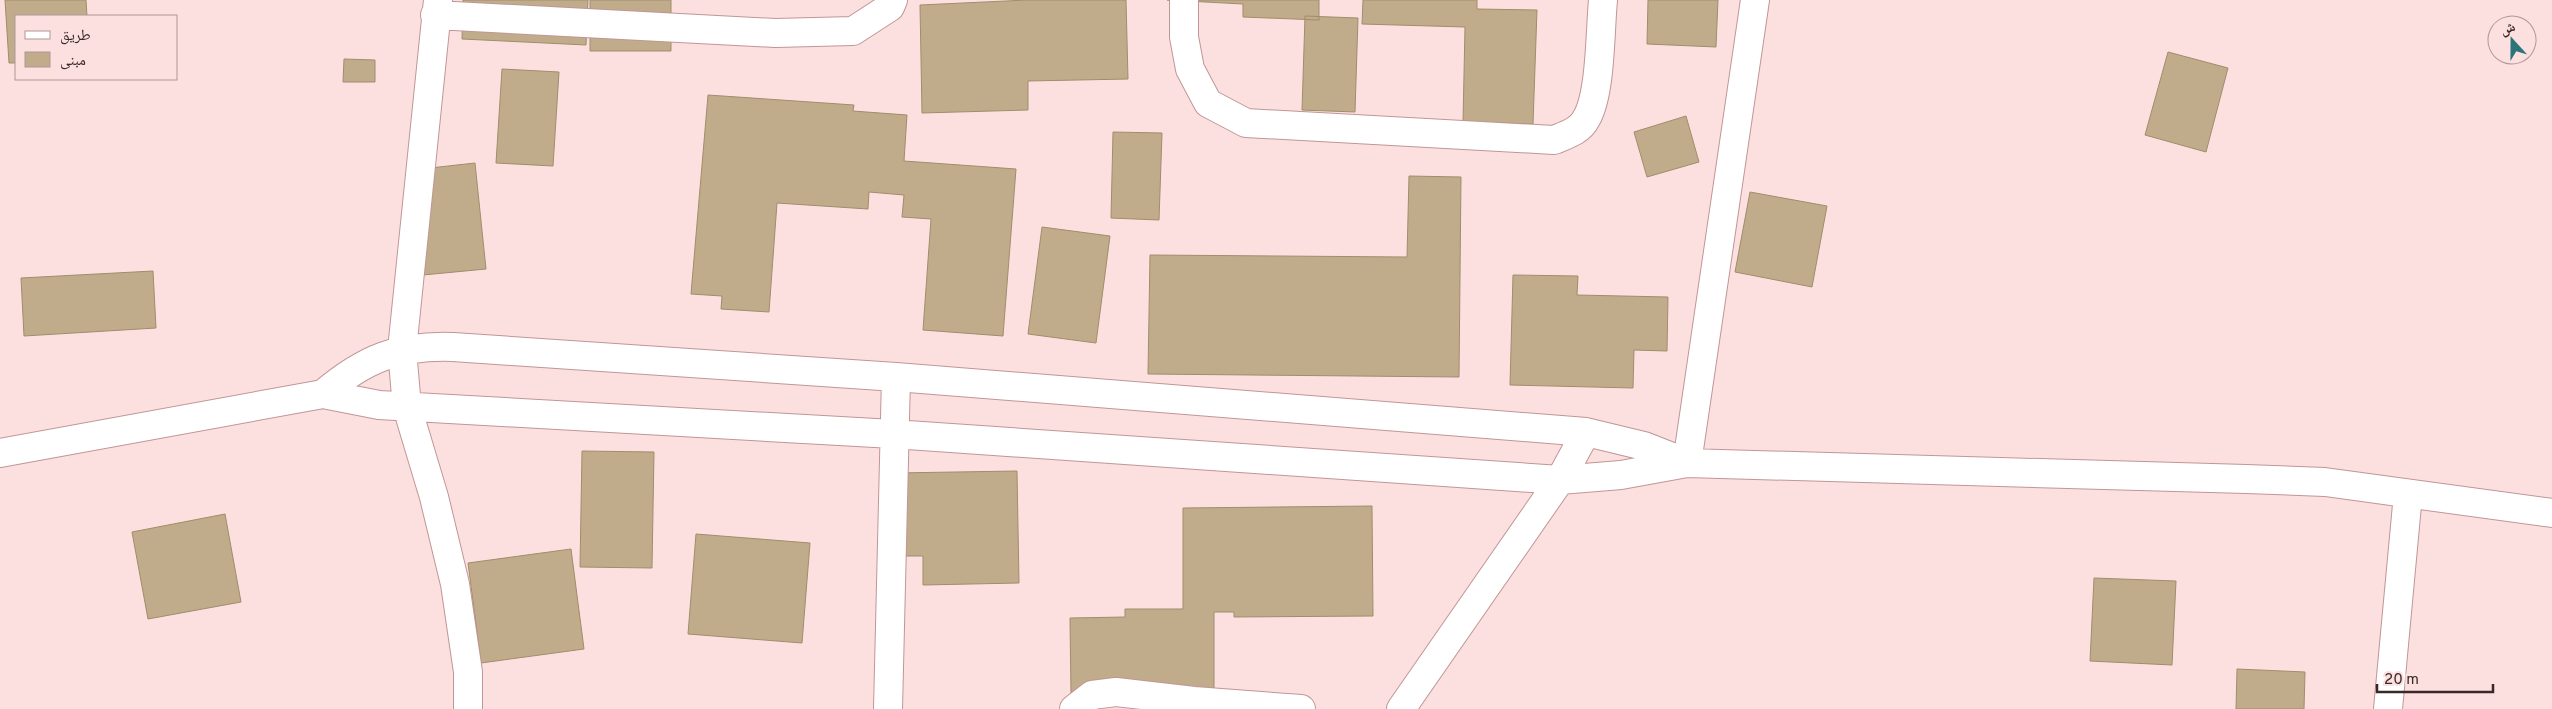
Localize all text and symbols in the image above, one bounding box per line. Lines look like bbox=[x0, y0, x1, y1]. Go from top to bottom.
legend bbox=[15, 15, 178, 80]
north arrow bbox=[2487, 15, 2537, 65]
text: ش bbox=[2498, 19, 2518, 40]
text: طريق bbox=[60, 27, 91, 46]
text: مبنى bbox=[60, 52, 86, 71]
scale bar bbox=[2377, 662, 2493, 694]
text: 20 m bbox=[2384, 671, 2419, 690]

